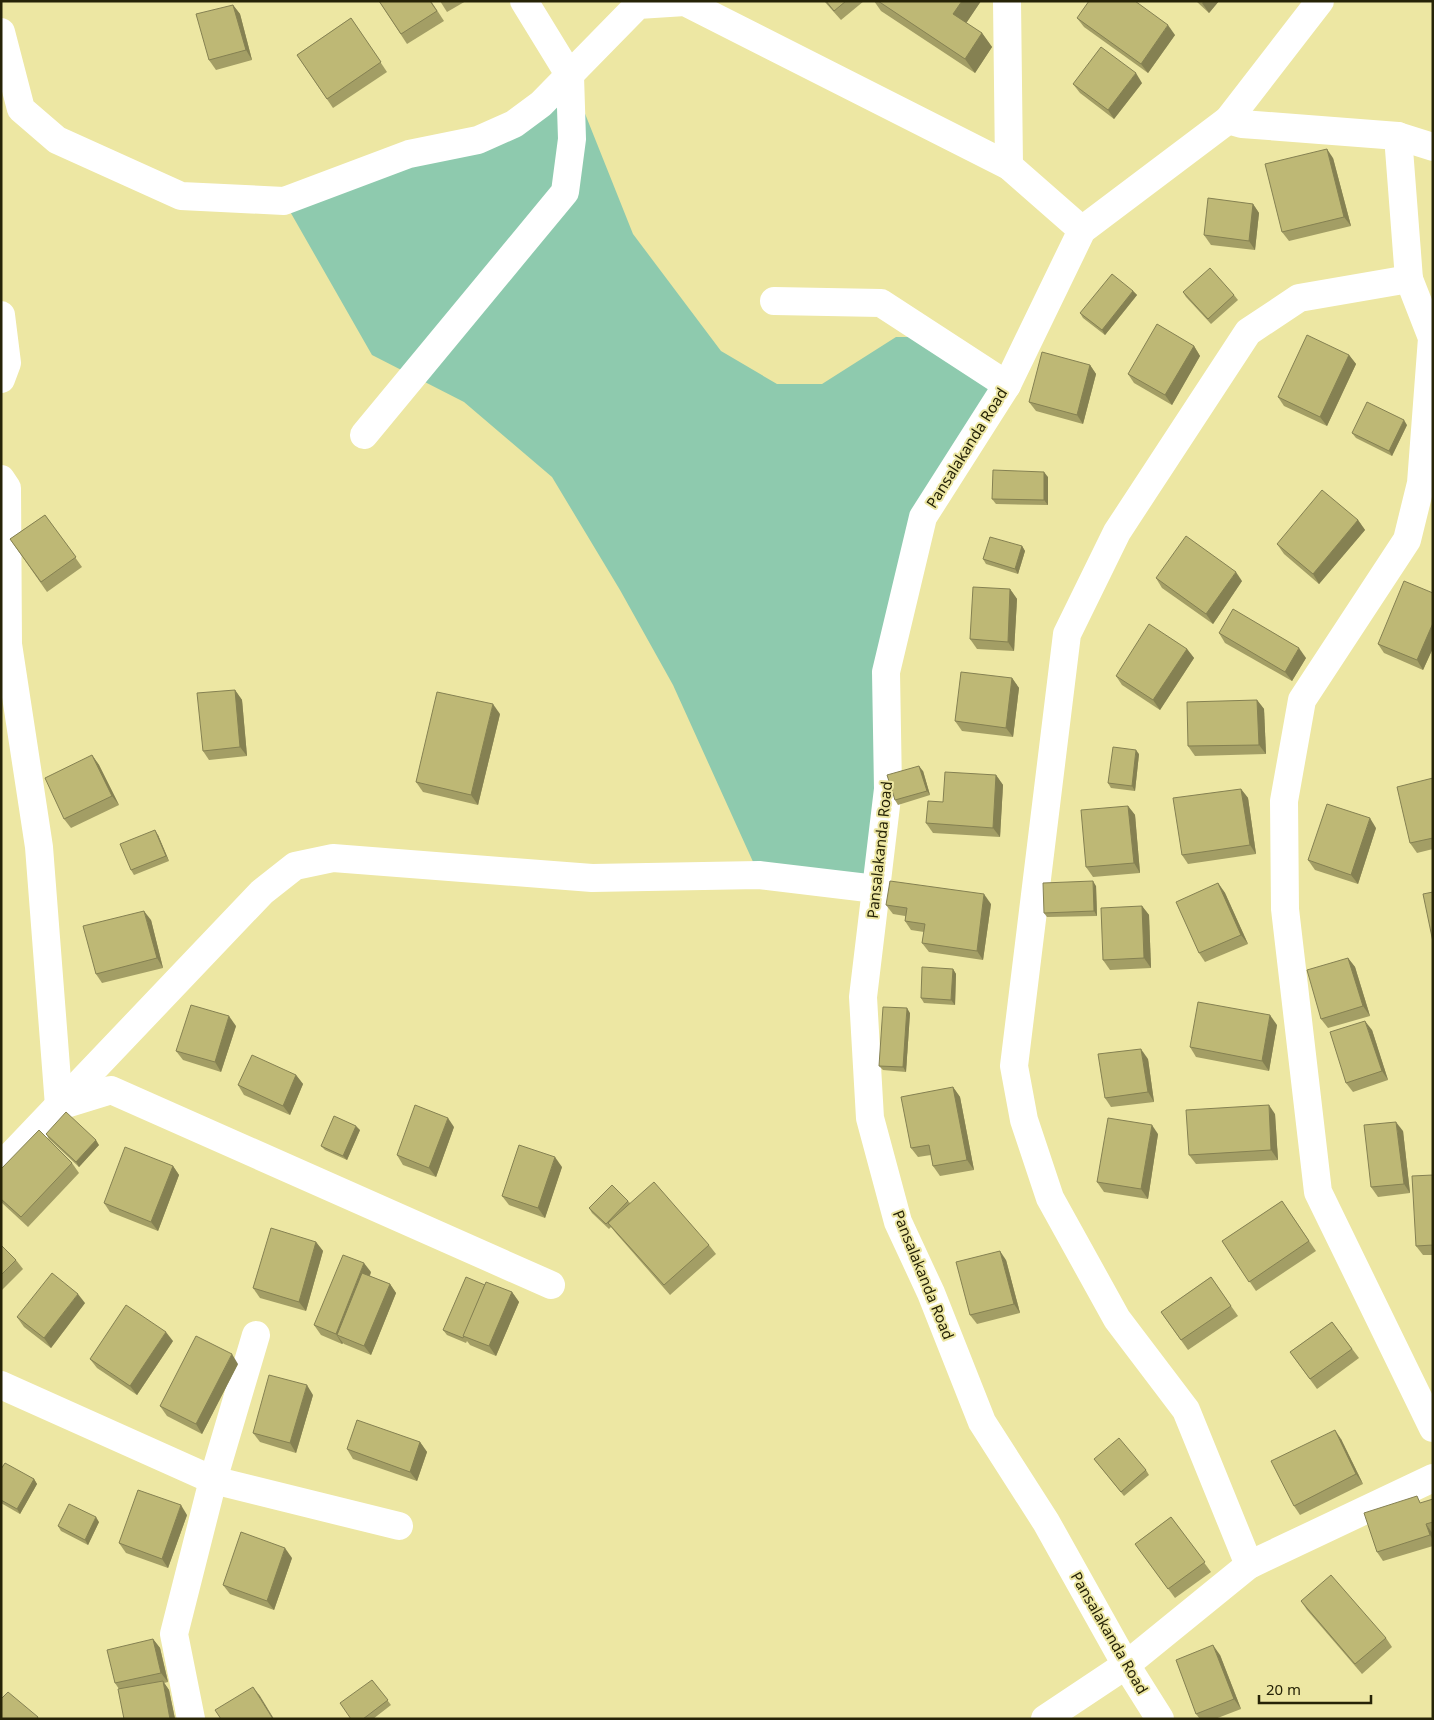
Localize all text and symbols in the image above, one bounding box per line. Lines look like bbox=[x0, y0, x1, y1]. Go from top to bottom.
street label: Pansalakanda Road bbox=[921, 384, 1011, 511]
street label: Pansalakanda Road bbox=[862, 780, 896, 920]
street label: Pansalakanda Road bbox=[889, 1207, 959, 1342]
street label: Pansalakanda Road bbox=[1067, 1568, 1153, 1697]
scale bar bbox=[1259, 1672, 1372, 1704]
text: 20 m bbox=[1266, 1679, 1301, 1699]

